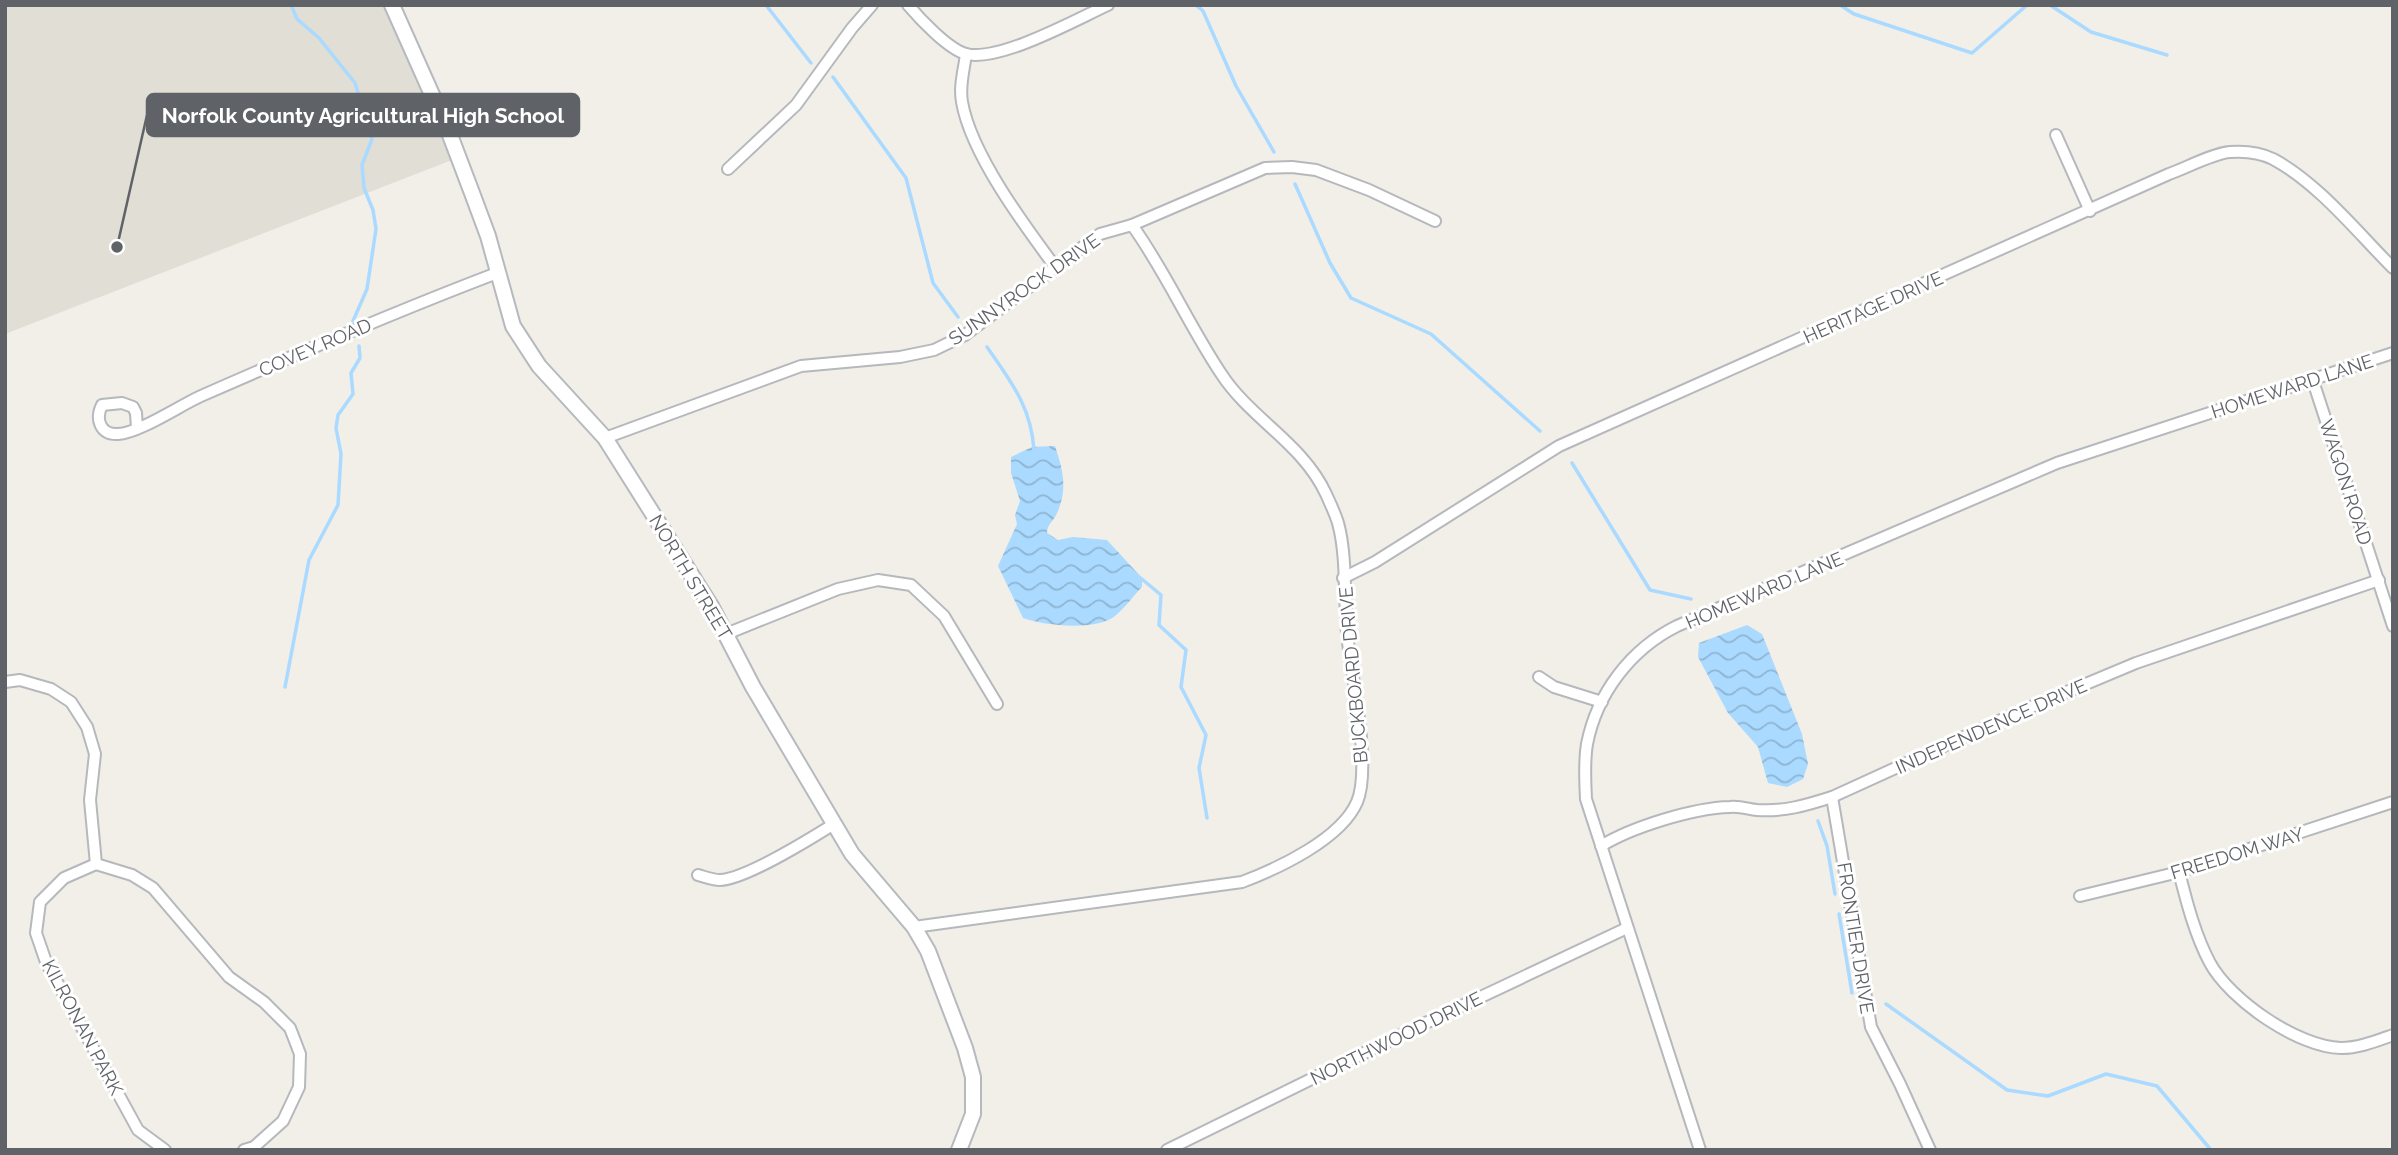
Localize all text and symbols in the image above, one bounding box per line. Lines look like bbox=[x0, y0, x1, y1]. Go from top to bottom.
callout: Norfolk County Agricultural High School bbox=[147, 94, 579, 136]
text: Norfolk County Agricultural High School bbox=[162, 103, 565, 128]
street label: SUNNYROCK DRIVE bbox=[944, 229, 1104, 349]
street label: HERITAGE DRIVE bbox=[1800, 266, 1946, 348]
street label: COVEY ROAD bbox=[255, 313, 375, 381]
street label: HOMEWARD LANE bbox=[2208, 349, 2376, 423]
street label: WAGON ROAD bbox=[2315, 416, 2377, 548]
street label: NORTH STREET bbox=[645, 511, 737, 644]
street label: HOMEWARD LANE bbox=[1682, 547, 1846, 633]
street label: BUCKBOARD DRIVE bbox=[1334, 586, 1372, 764]
street label: INDEPENDENCE DRIVE bbox=[1892, 674, 2090, 778]
street label: FREEDOM WAY bbox=[2168, 822, 2307, 884]
street label: FRONTIER DRIVE bbox=[1833, 861, 1879, 1015]
street label: KILRONAN PARK bbox=[38, 956, 128, 1099]
street label: NORTHWOOD DRIVE bbox=[1307, 987, 1485, 1089]

